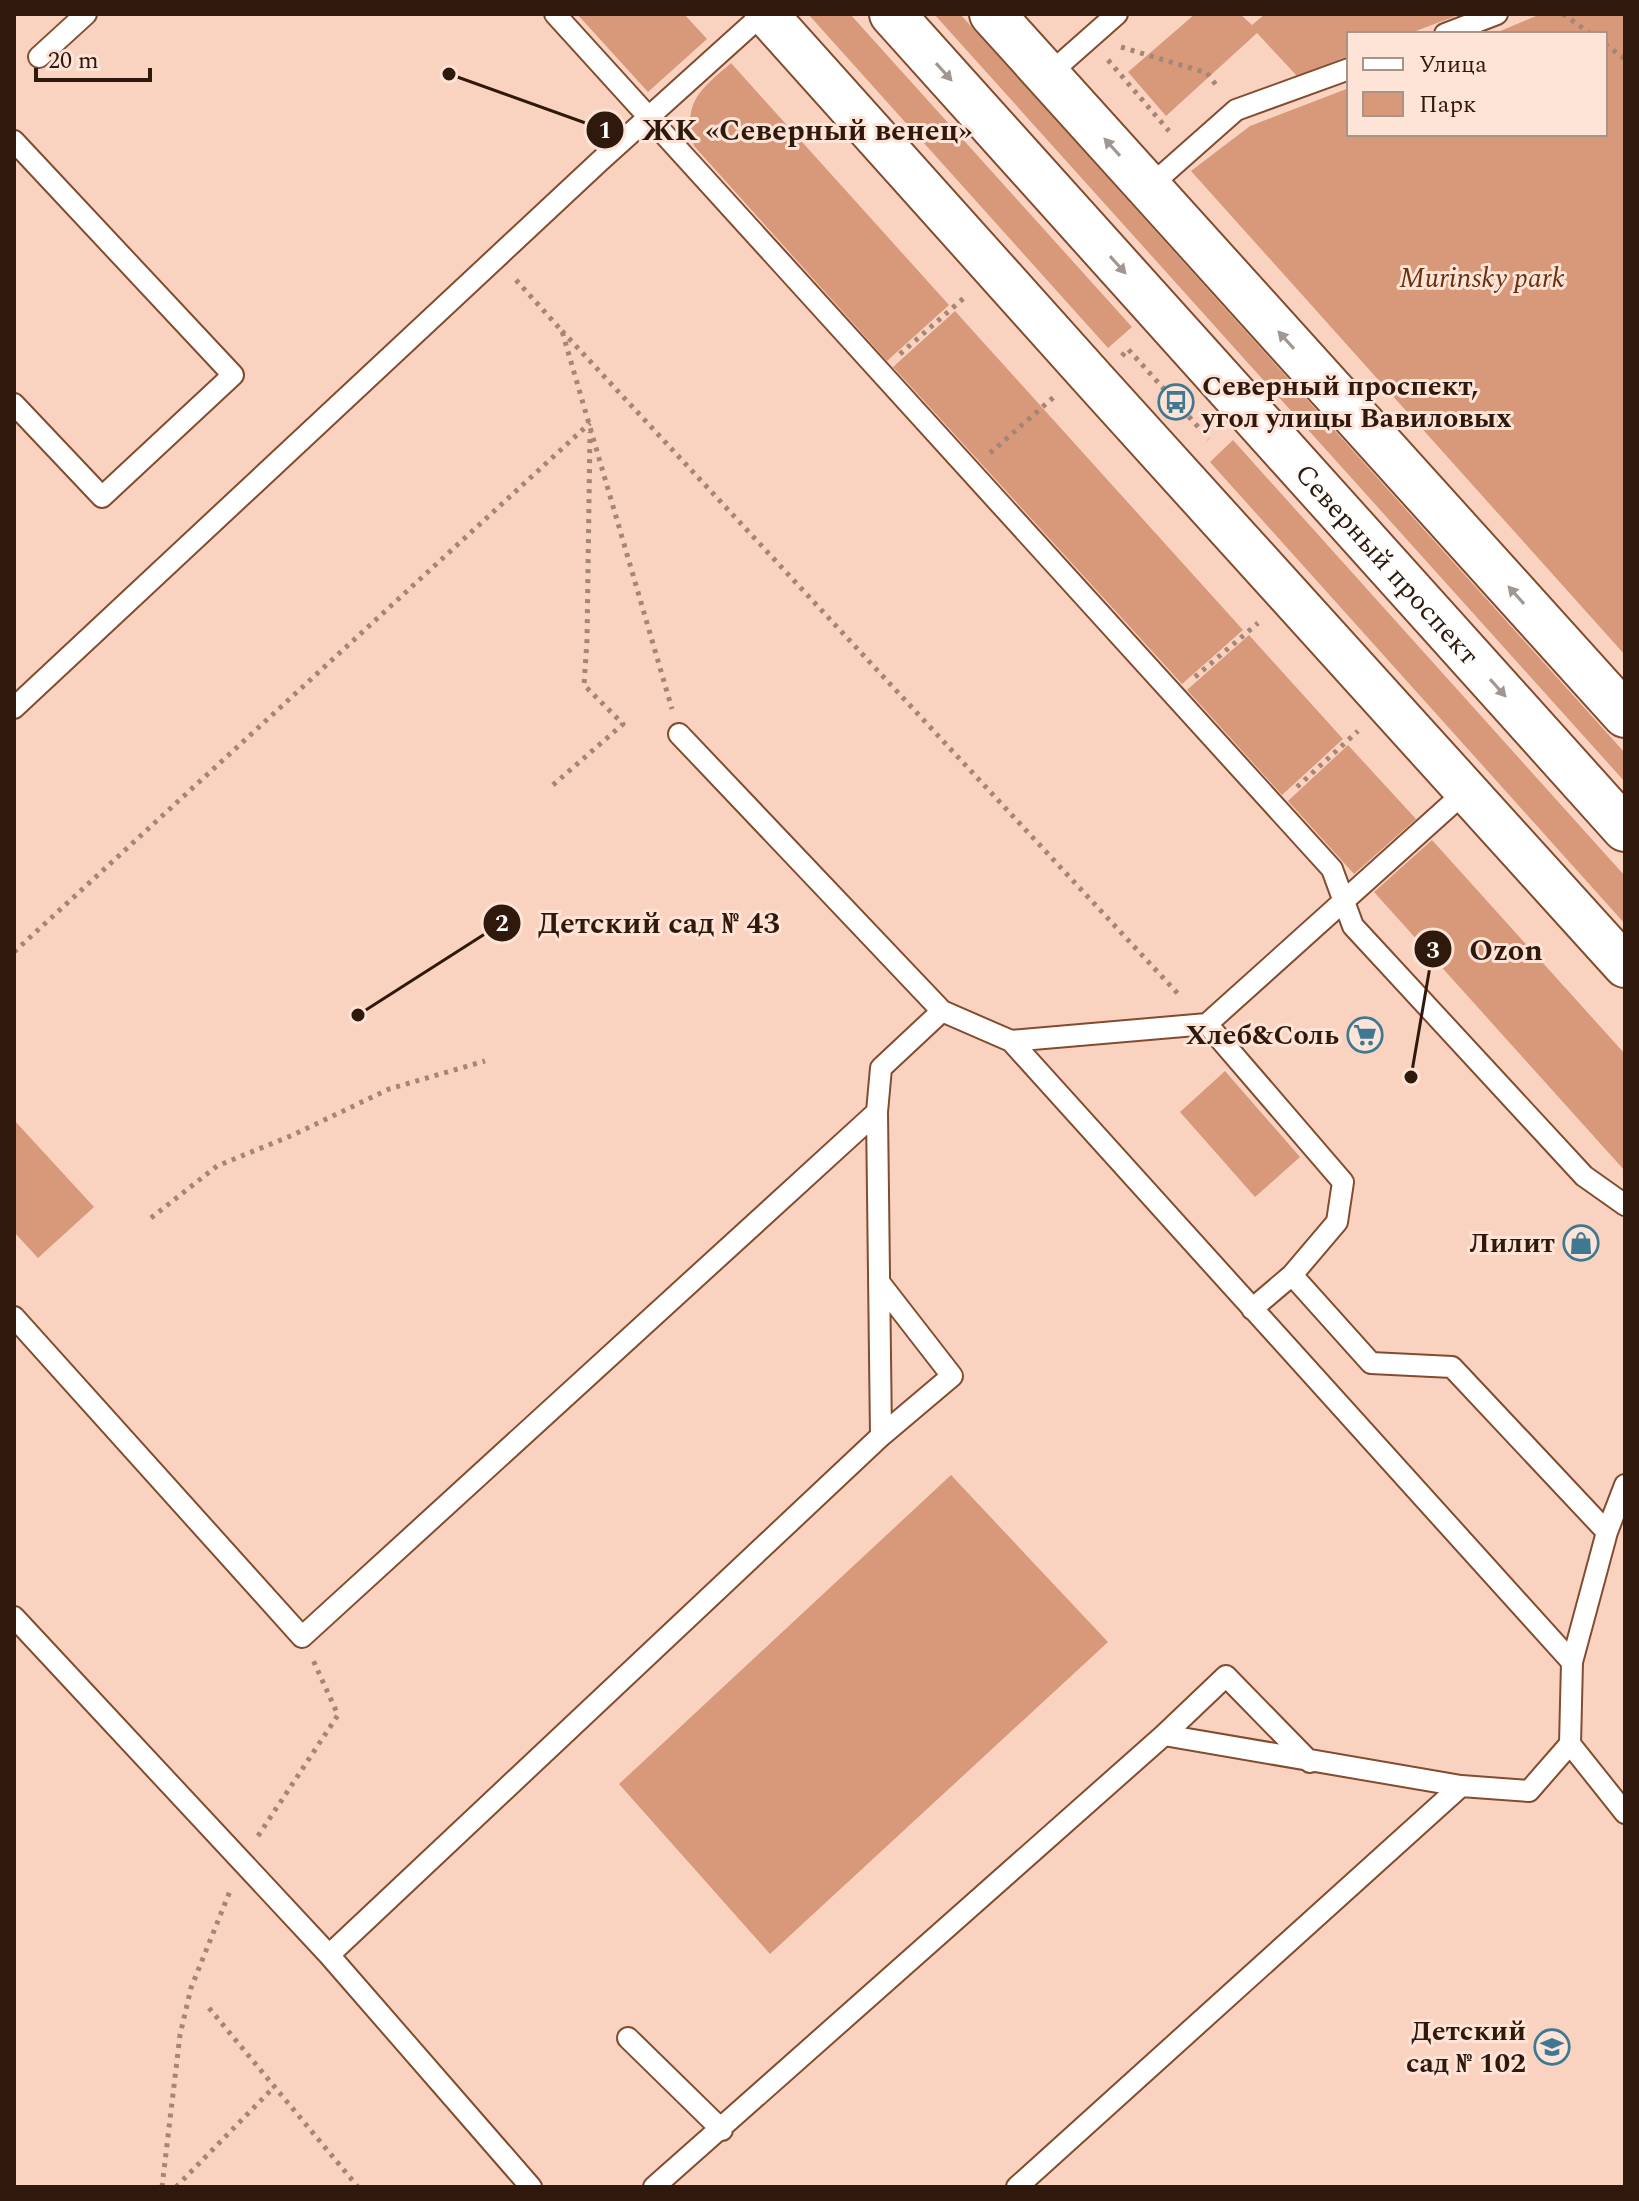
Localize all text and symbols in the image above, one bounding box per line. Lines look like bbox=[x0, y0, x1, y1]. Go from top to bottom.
scale bar bbox=[36, 32, 150, 82]
legend bbox=[1347, 32, 1607, 136]
text: 20 m bbox=[48, 43, 99, 79]
text: Улица bbox=[1419, 47, 1487, 83]
one-way arrow bbox=[935, 62, 953, 81]
text: Парк bbox=[1419, 87, 1476, 123]
callout: ЖК «Северный венец» bbox=[585, 103, 988, 157]
text: ЖК «Северный венец» bbox=[642, 108, 972, 154]
text: 1 bbox=[598, 113, 612, 149]
one-way arrow bbox=[1104, 137, 1121, 157]
one-way arrow bbox=[1109, 256, 1127, 275]
park label: Murinsky park bbox=[1399, 257, 1565, 300]
one-way arrow bbox=[1278, 330, 1295, 350]
place label: Северный проспект, угол улицы Вавиловых bbox=[1200, 365, 1512, 440]
bus stop icon: Северный проспект, угол улицы Вавиловых bbox=[1157, 383, 1195, 421]
street label: Северный проспект bbox=[1284, 454, 1489, 675]
one-way arrow bbox=[1508, 586, 1526, 605]
one-way arrow bbox=[1489, 677, 1506, 697]
callout: Детский сад № 43 bbox=[482, 896, 796, 950]
text: Детский сад № 43 bbox=[538, 901, 780, 947]
text: 2 bbox=[495, 906, 509, 942]
callout: Ozon bbox=[1413, 922, 1559, 976]
text: Ozon bbox=[1469, 928, 1543, 974]
text: 3 bbox=[1426, 933, 1440, 969]
place label: Хлеб&Соль bbox=[1185, 1014, 1339, 1057]
supermarket icon: Хлеб&Соль bbox=[1346, 1016, 1384, 1054]
place label: Лилит bbox=[1469, 1222, 1555, 1265]
shop icon: Лилит bbox=[1562, 1224, 1600, 1262]
place label: Детский сад № 102 bbox=[1406, 2010, 1526, 2085]
school or university icon: Детский сад № 102 bbox=[1533, 2028, 1571, 2066]

